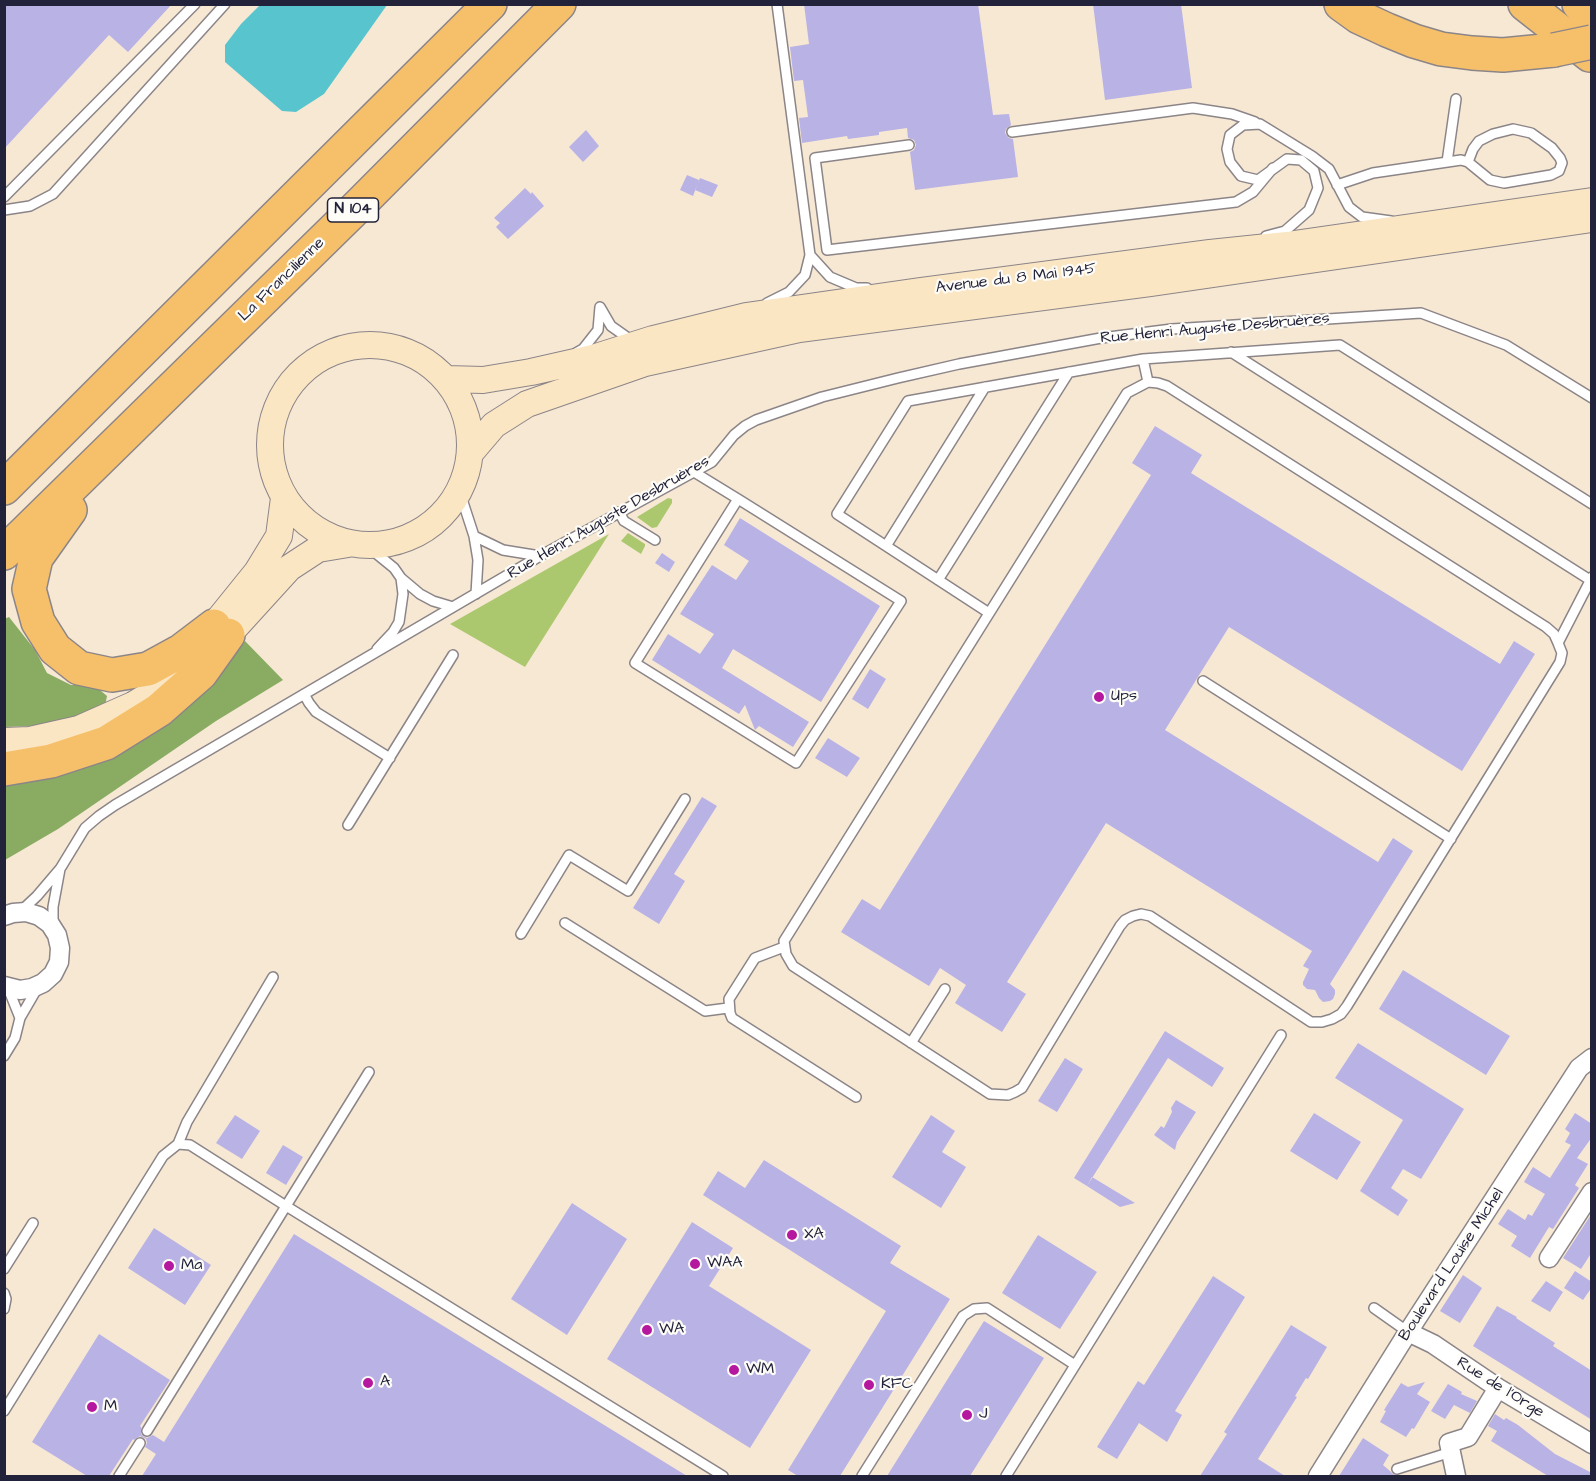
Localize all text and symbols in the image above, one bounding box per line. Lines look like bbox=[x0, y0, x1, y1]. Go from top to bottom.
road number: N 104 bbox=[328, 198, 378, 222]
street label: La Francilienne bbox=[235, 234, 329, 326]
street label: Avenue du 8 Mai 1945 bbox=[935, 260, 1097, 298]
street label: Rue Henri Auguste Desbruères bbox=[1100, 309, 1330, 349]
street label: Rue Henri Auguste Desbruères bbox=[505, 452, 713, 584]
place label: Ups bbox=[1111, 687, 1137, 707]
marker: Ups bbox=[1092, 690, 1106, 704]
street label: Boulevard Louise Michel bbox=[1395, 1185, 1509, 1345]
place label: XA bbox=[804, 1225, 824, 1245]
marker: XA bbox=[785, 1228, 799, 1242]
place label: WAA bbox=[707, 1254, 743, 1274]
place label: Ma bbox=[181, 1256, 202, 1276]
marker: WAA bbox=[688, 1257, 702, 1271]
marker: Ma bbox=[162, 1259, 176, 1273]
place label: WA bbox=[659, 1320, 684, 1340]
marker: WA bbox=[640, 1323, 654, 1337]
street label: Rue de l'Orge bbox=[1453, 1354, 1547, 1422]
place label: WM bbox=[746, 1360, 774, 1380]
marker: WM bbox=[727, 1363, 741, 1377]
place label: A bbox=[380, 1373, 390, 1393]
place label: KFC bbox=[881, 1375, 913, 1395]
marker: A bbox=[361, 1376, 375, 1390]
marker: KFC bbox=[862, 1378, 876, 1392]
place label: M bbox=[104, 1397, 117, 1417]
marker: M bbox=[85, 1400, 99, 1414]
place label: J bbox=[979, 1405, 987, 1425]
marker: J bbox=[960, 1408, 974, 1422]

